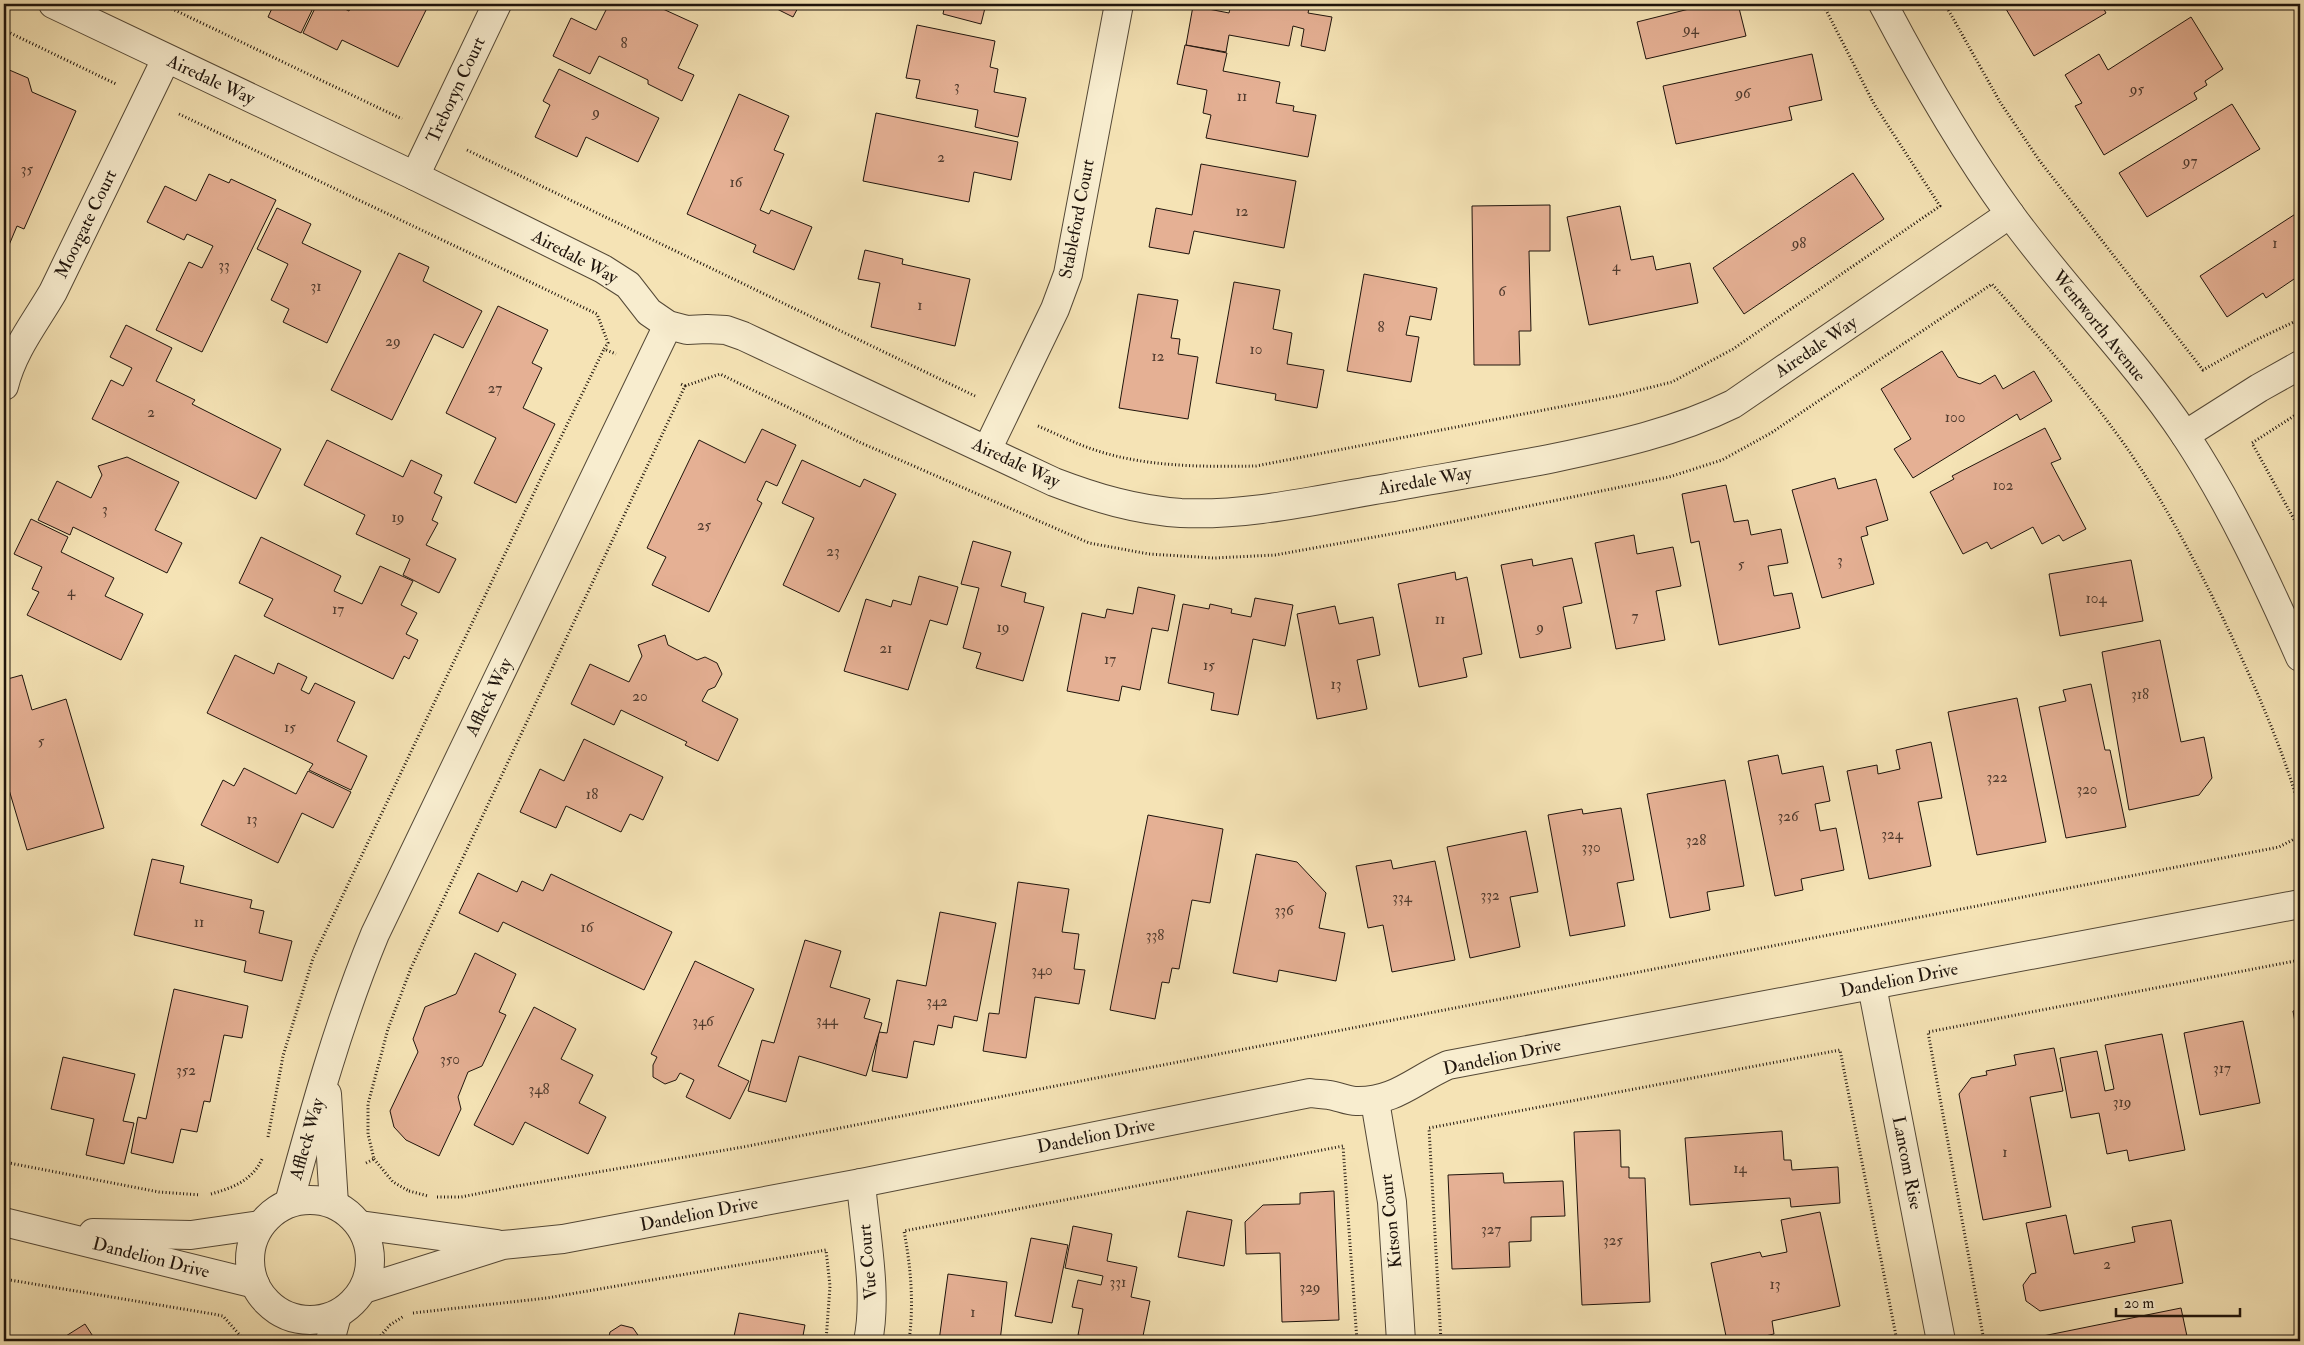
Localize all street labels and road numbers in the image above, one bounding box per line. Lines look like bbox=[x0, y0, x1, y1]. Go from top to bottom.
street label: Treboryn Court bbox=[421, 33, 491, 147]
street label: Airedale Way bbox=[162, 49, 260, 111]
street label: Stableford Court bbox=[1054, 157, 1100, 281]
street label: Moorgate Court bbox=[50, 166, 122, 282]
street label: Airedale Way bbox=[527, 224, 623, 290]
street label: Wentworth Avenue bbox=[2046, 265, 2151, 387]
street label: Airedale Way bbox=[1770, 310, 1862, 383]
street label: Airedale Way bbox=[967, 432, 1065, 494]
street label: Airedale Way bbox=[1376, 461, 1475, 501]
street label: Affleck Way bbox=[460, 653, 518, 741]
street label: Dandelion Drive bbox=[1838, 957, 1961, 1003]
street label: Dandelion Drive bbox=[1441, 1033, 1564, 1081]
street label: Affleck Way bbox=[284, 1094, 330, 1183]
street label: Dandelion Drive bbox=[1035, 1113, 1158, 1159]
street label: Lancom Rise bbox=[1887, 1114, 1927, 1212]
street label: Kitson Court bbox=[1375, 1173, 1407, 1269]
street label: Dandelion Drive bbox=[638, 1191, 761, 1237]
street label: Vue Court bbox=[853, 1223, 883, 1301]
street label: Dandelion Drive bbox=[90, 1232, 212, 1284]

